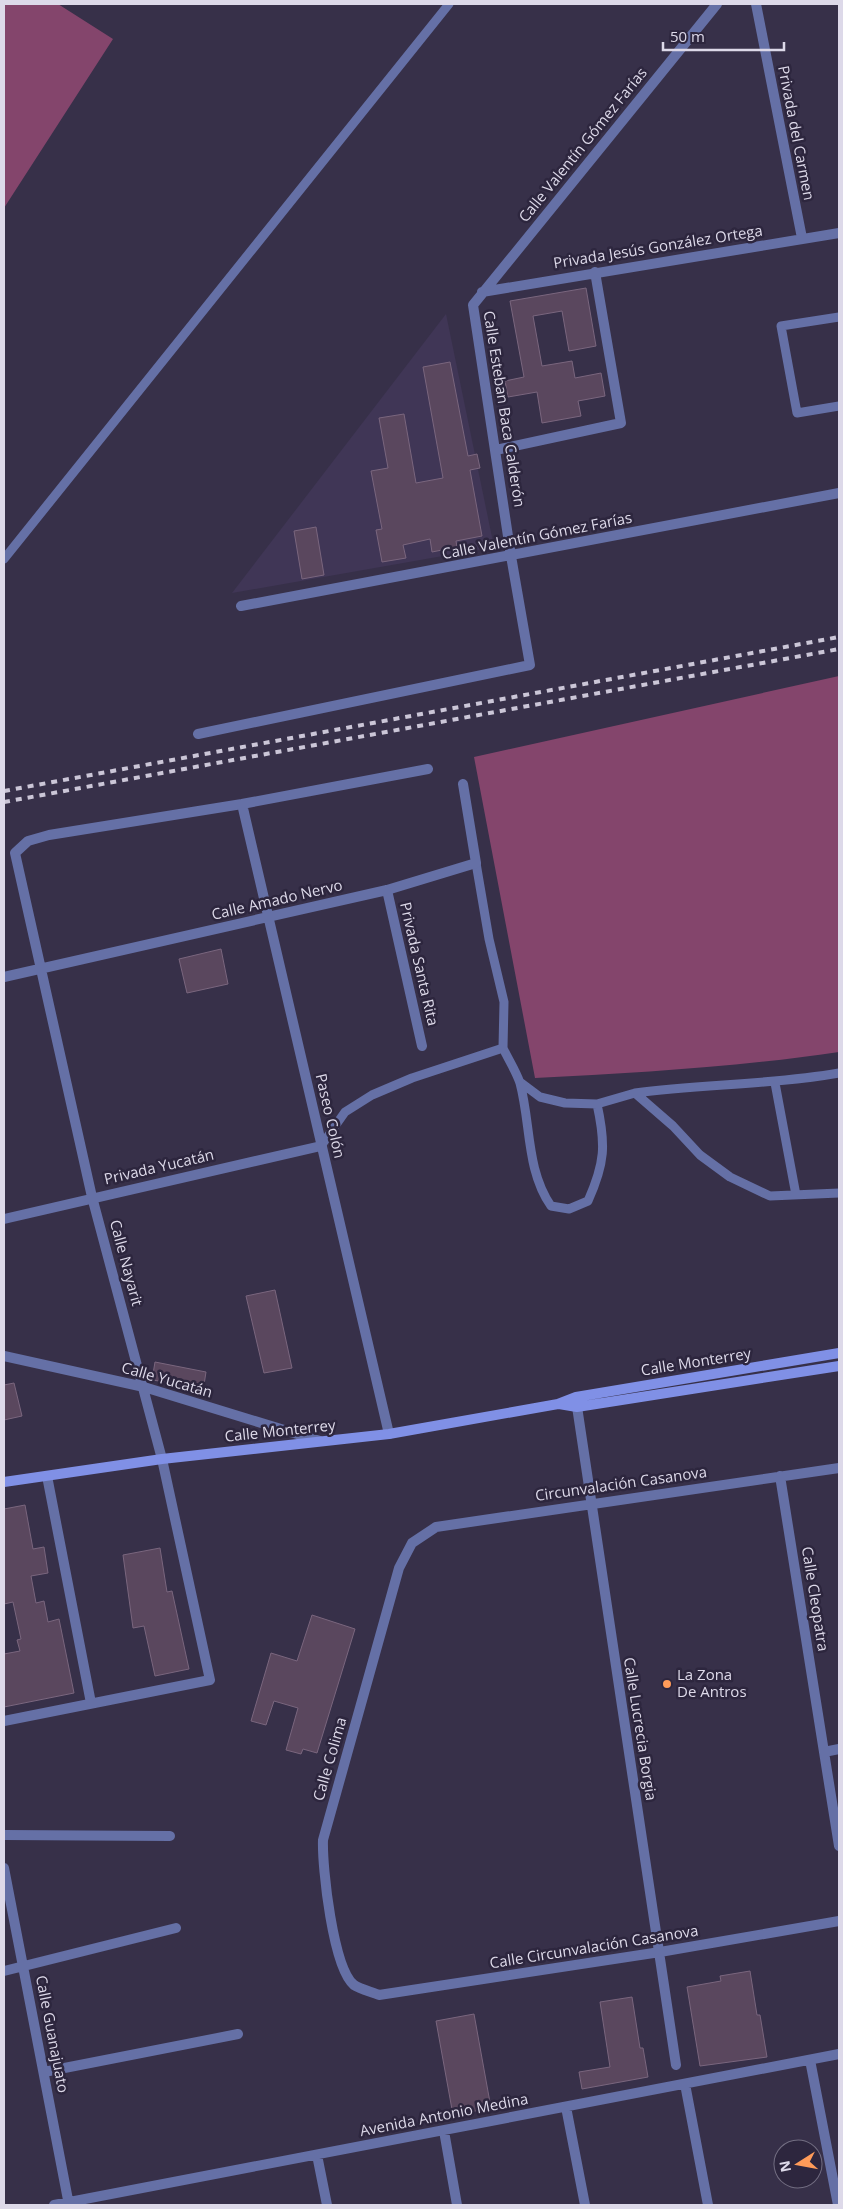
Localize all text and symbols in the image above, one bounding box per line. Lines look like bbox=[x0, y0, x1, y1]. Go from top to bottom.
scale bar bbox=[663, 20, 784, 52]
text: 50 m bbox=[670, 26, 705, 46]
street label: Calle Valentín Gómez Farías bbox=[514, 63, 651, 226]
street label: Privada del Carmen bbox=[774, 64, 820, 202]
street label: Privada Jesús González Ortega bbox=[552, 220, 764, 272]
street label: Calle Esteban Baca Calderón bbox=[480, 309, 530, 508]
street label: Calle Valentín Gómez Farías bbox=[440, 507, 634, 563]
street label: Calle Amado Nervo bbox=[209, 874, 344, 924]
street label: Privada Santa Rita bbox=[396, 900, 444, 1028]
street label: Paseo Colón bbox=[312, 1071, 350, 1160]
street label: Privada Yucatán bbox=[102, 1144, 216, 1188]
street label: Calle Nayarit bbox=[106, 1217, 148, 1308]
street label: Calle Monterrey bbox=[639, 1342, 753, 1380]
street label: Calle Yucatán bbox=[119, 1357, 215, 1402]
street label: Calle Monterrey bbox=[223, 1414, 337, 1446]
street label: Circunvalación Casanova bbox=[534, 1461, 708, 1505]
street label: Calle Cleopatra bbox=[798, 1545, 834, 1653]
street label: Calle Lucrecia Borgia bbox=[620, 1656, 662, 1802]
place label: La Zona De Antros bbox=[677, 1664, 747, 1701]
marker: La Zona De Antros bbox=[661, 1678, 673, 1690]
street label: Calle Colima bbox=[308, 1715, 350, 1803]
street label: Calle Circunvalación Casanova bbox=[488, 1920, 700, 1972]
street label: Calle Guanajuato bbox=[32, 1973, 74, 2094]
street label: Avenida Antonio Medina bbox=[358, 2088, 530, 2140]
north arrow bbox=[773, 2139, 823, 2189]
text: N bbox=[774, 2159, 795, 2174]

